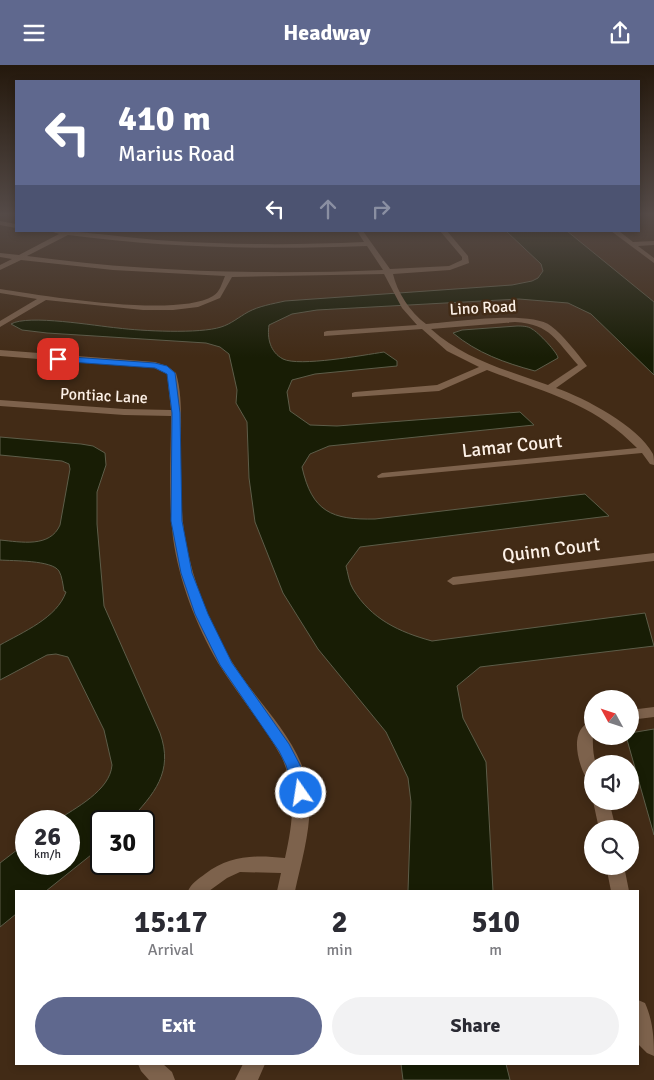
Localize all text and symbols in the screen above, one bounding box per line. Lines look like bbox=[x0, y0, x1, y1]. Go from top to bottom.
icon: menu bbox=[20, 19, 48, 47]
text: Headway bbox=[283, 19, 371, 46]
icon: share bbox=[606, 19, 634, 47]
text: 410 m bbox=[118, 97, 211, 140]
icon: left bbox=[35, 100, 100, 165]
text: Marius Road bbox=[118, 140, 235, 167]
icon: left bbox=[261, 195, 289, 223]
icon: ahead bbox=[314, 195, 342, 223]
icon: right bbox=[367, 195, 395, 223]
street label: Lino Road bbox=[449, 296, 517, 320]
pin bbox=[37, 338, 79, 380]
icon: arrive bbox=[44, 345, 72, 373]
street label: Pontiac Lane bbox=[60, 384, 148, 408]
street label: Lamar Court bbox=[461, 429, 564, 463]
street label: Quinn Court bbox=[501, 532, 602, 568]
north arrow bbox=[584, 690, 639, 745]
map controls bbox=[584, 690, 639, 875]
button: sound bbox=[584, 755, 639, 810]
position arrow bbox=[274, 766, 326, 818]
speed limit sign: 30 bbox=[90, 810, 155, 875]
button: search bbox=[584, 820, 639, 875]
text: 26 bbox=[34, 821, 61, 852]
text: km/h bbox=[34, 847, 61, 862]
text: 15:17 bbox=[134, 904, 208, 941]
text: 2 bbox=[331, 904, 348, 941]
text: 510 bbox=[471, 904, 520, 941]
text: Arrival bbox=[148, 940, 194, 960]
text: min bbox=[327, 940, 352, 960]
text: m bbox=[489, 940, 502, 960]
button: Exit bbox=[35, 997, 322, 1055]
button: Share bbox=[332, 997, 619, 1055]

